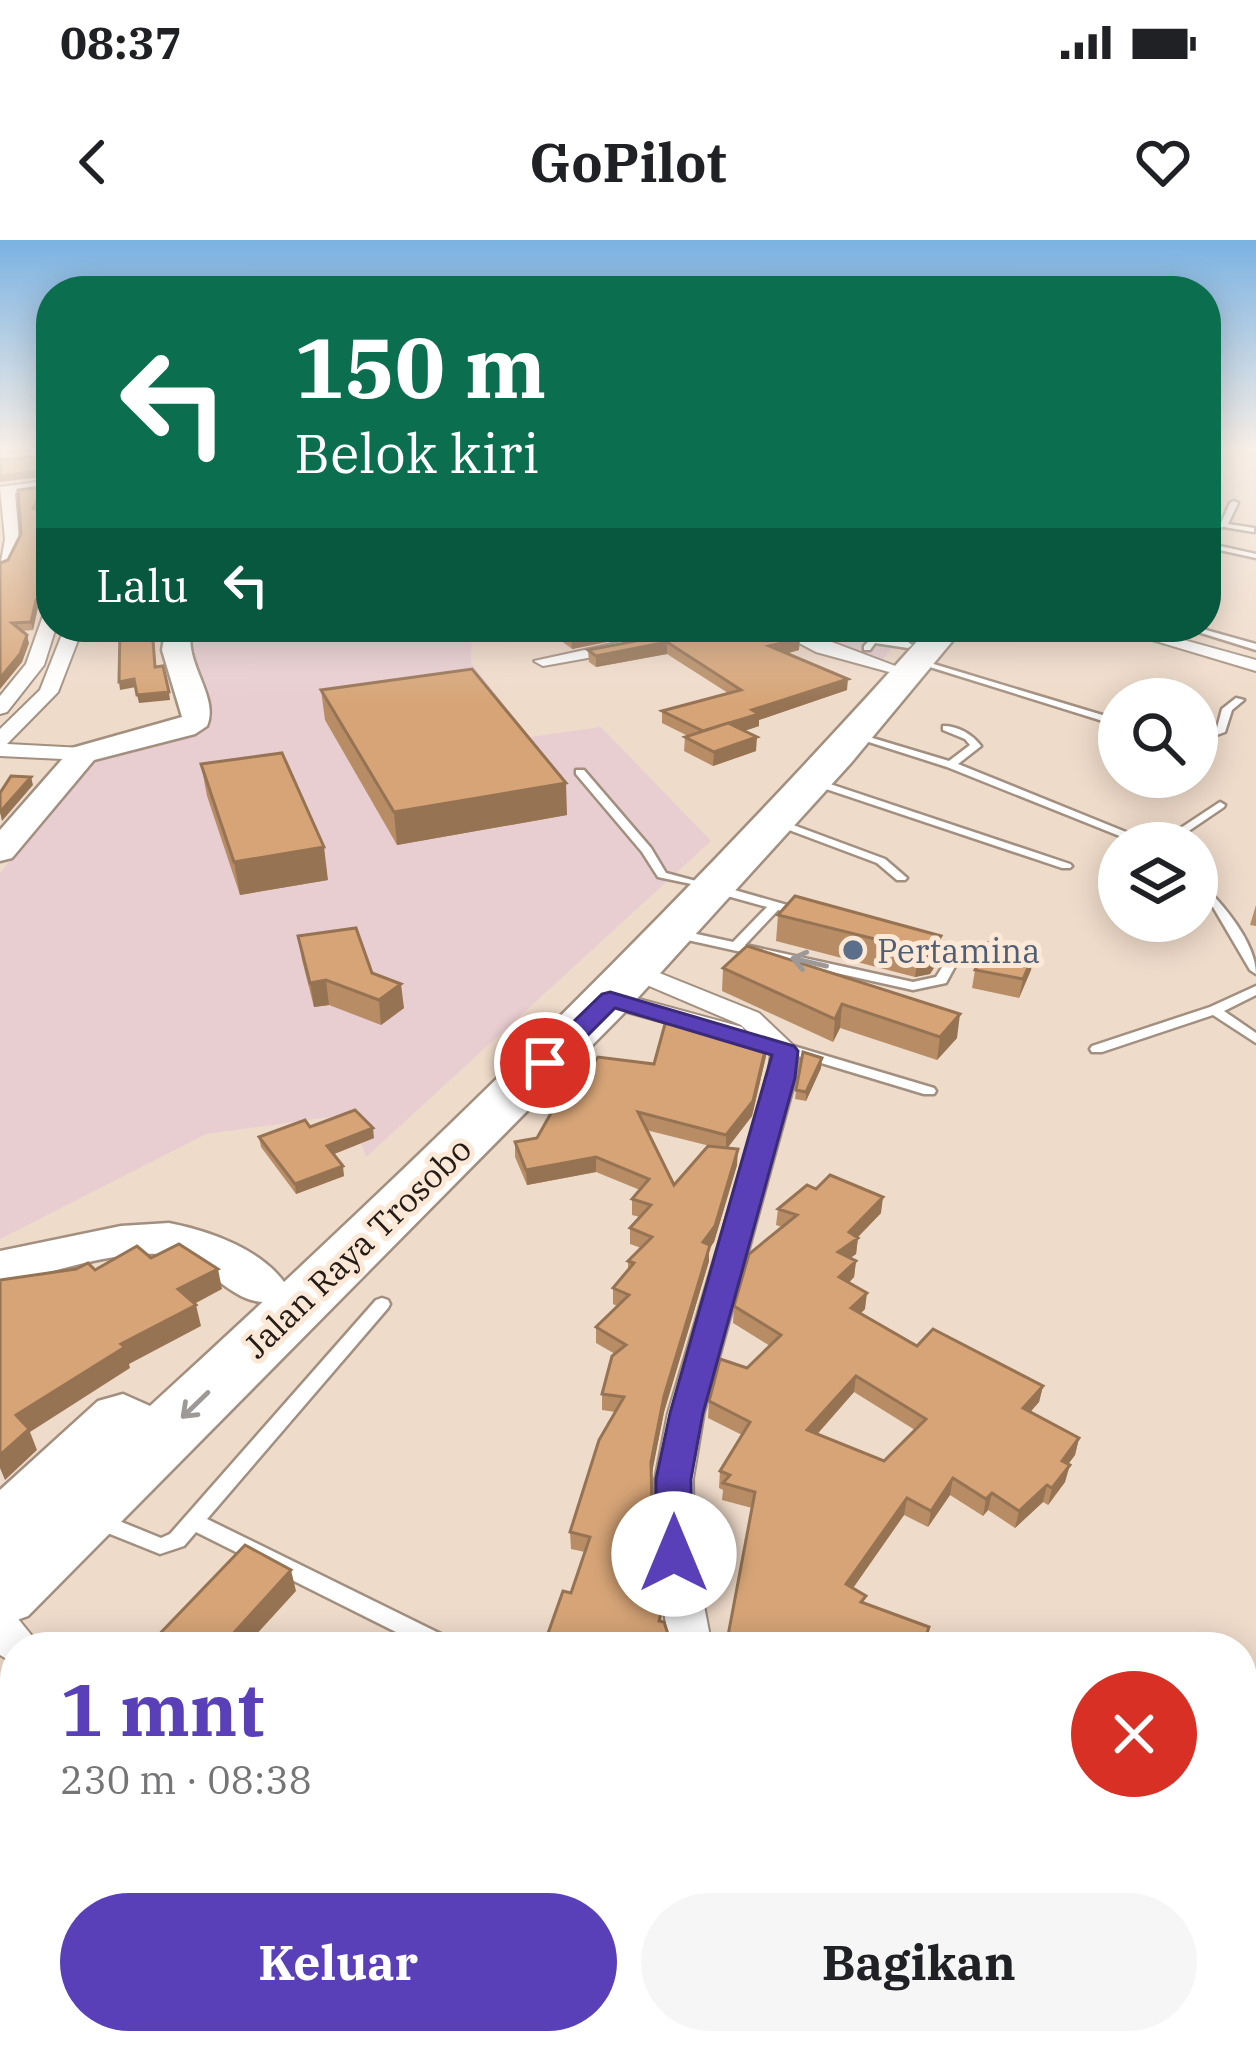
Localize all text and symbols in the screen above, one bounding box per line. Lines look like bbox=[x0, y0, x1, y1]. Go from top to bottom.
text: 08:37 bbox=[60, 13, 182, 71]
text: GoPilot bbox=[529, 127, 727, 197]
icon: back bbox=[60, 129, 126, 195]
icon: heart bbox=[1130, 129, 1196, 195]
text: 150 m bbox=[294, 312, 546, 421]
icon: left bbox=[96, 324, 252, 480]
text: Belok kiri bbox=[294, 418, 539, 488]
icon: left bbox=[213, 552, 279, 618]
text: Lalu bbox=[96, 556, 189, 614]
map controls bbox=[1098, 678, 1218, 942]
button: search bbox=[1098, 678, 1218, 798]
button: layers bbox=[1098, 822, 1218, 942]
place label: Pertamina bbox=[877, 929, 1040, 972]
marker: Pertamina bbox=[840, 937, 866, 963]
one-way arrow bbox=[790, 950, 828, 973]
pin bbox=[494, 1012, 596, 1114]
icon: arrive bbox=[512, 1030, 578, 1096]
street label: Jalan Raya Trosobo bbox=[234, 1127, 480, 1367]
one-way arrow bbox=[181, 1390, 210, 1418]
position arrow bbox=[611, 1491, 737, 1617]
text: 1 mnt bbox=[60, 1662, 264, 1756]
button: close bbox=[1071, 1671, 1197, 1797]
text: 230 m · 08:38 bbox=[60, 1754, 312, 1805]
button: Keluar bbox=[60, 1893, 617, 2031]
button: Bagikan bbox=[641, 1893, 1197, 2031]

